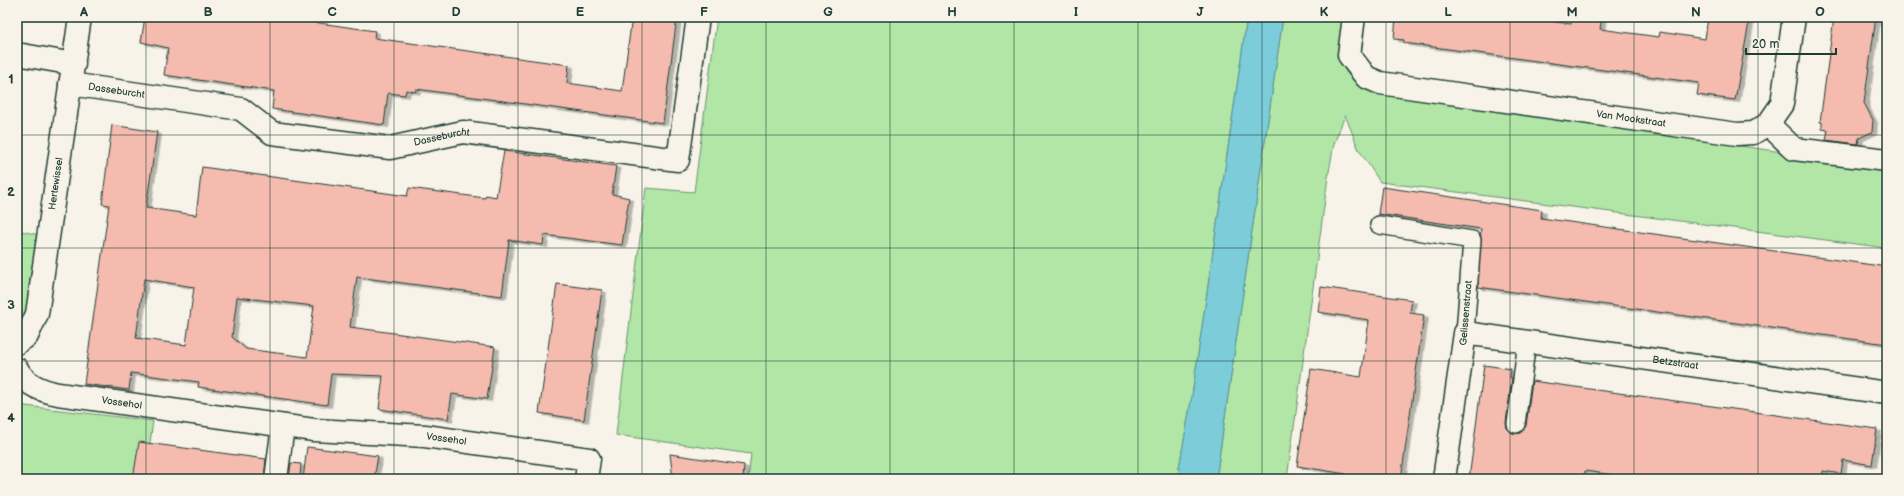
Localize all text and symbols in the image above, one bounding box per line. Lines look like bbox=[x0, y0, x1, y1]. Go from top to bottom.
text: A bbox=[79, 4, 88, 20]
text: B bbox=[203, 4, 213, 20]
text: C bbox=[327, 4, 337, 20]
text: D bbox=[451, 4, 461, 20]
text: E bbox=[576, 4, 585, 20]
text: F bbox=[700, 4, 708, 20]
text: G bbox=[823, 4, 833, 20]
text: H bbox=[947, 4, 957, 20]
text: I bbox=[1074, 4, 1078, 20]
text: J bbox=[1196, 4, 1204, 20]
text: K bbox=[1320, 4, 1329, 20]
text: L bbox=[1444, 4, 1452, 20]
text: M bbox=[1566, 4, 1578, 20]
text: N bbox=[1691, 4, 1701, 20]
text: O bbox=[1815, 4, 1825, 20]
scale bar bbox=[1746, 30, 1836, 56]
text: 20 m bbox=[1752, 37, 1779, 52]
text: 1 bbox=[8, 71, 14, 87]
street label: Dasseburcht bbox=[87, 81, 146, 101]
street label: Van Mookstraat bbox=[1595, 108, 1667, 130]
street label: Dasseburcht bbox=[413, 126, 471, 149]
street label: Hertewissel bbox=[46, 157, 66, 211]
text: 2 bbox=[7, 184, 15, 200]
street label: Gelissenstraat bbox=[1457, 280, 1475, 346]
text: 3 bbox=[7, 297, 15, 313]
street label: Betzstraat bbox=[1652, 354, 1699, 372]
street label: Vossehol bbox=[101, 394, 143, 412]
text: 4 bbox=[7, 410, 15, 426]
street label: Vossehol bbox=[426, 430, 467, 448]

